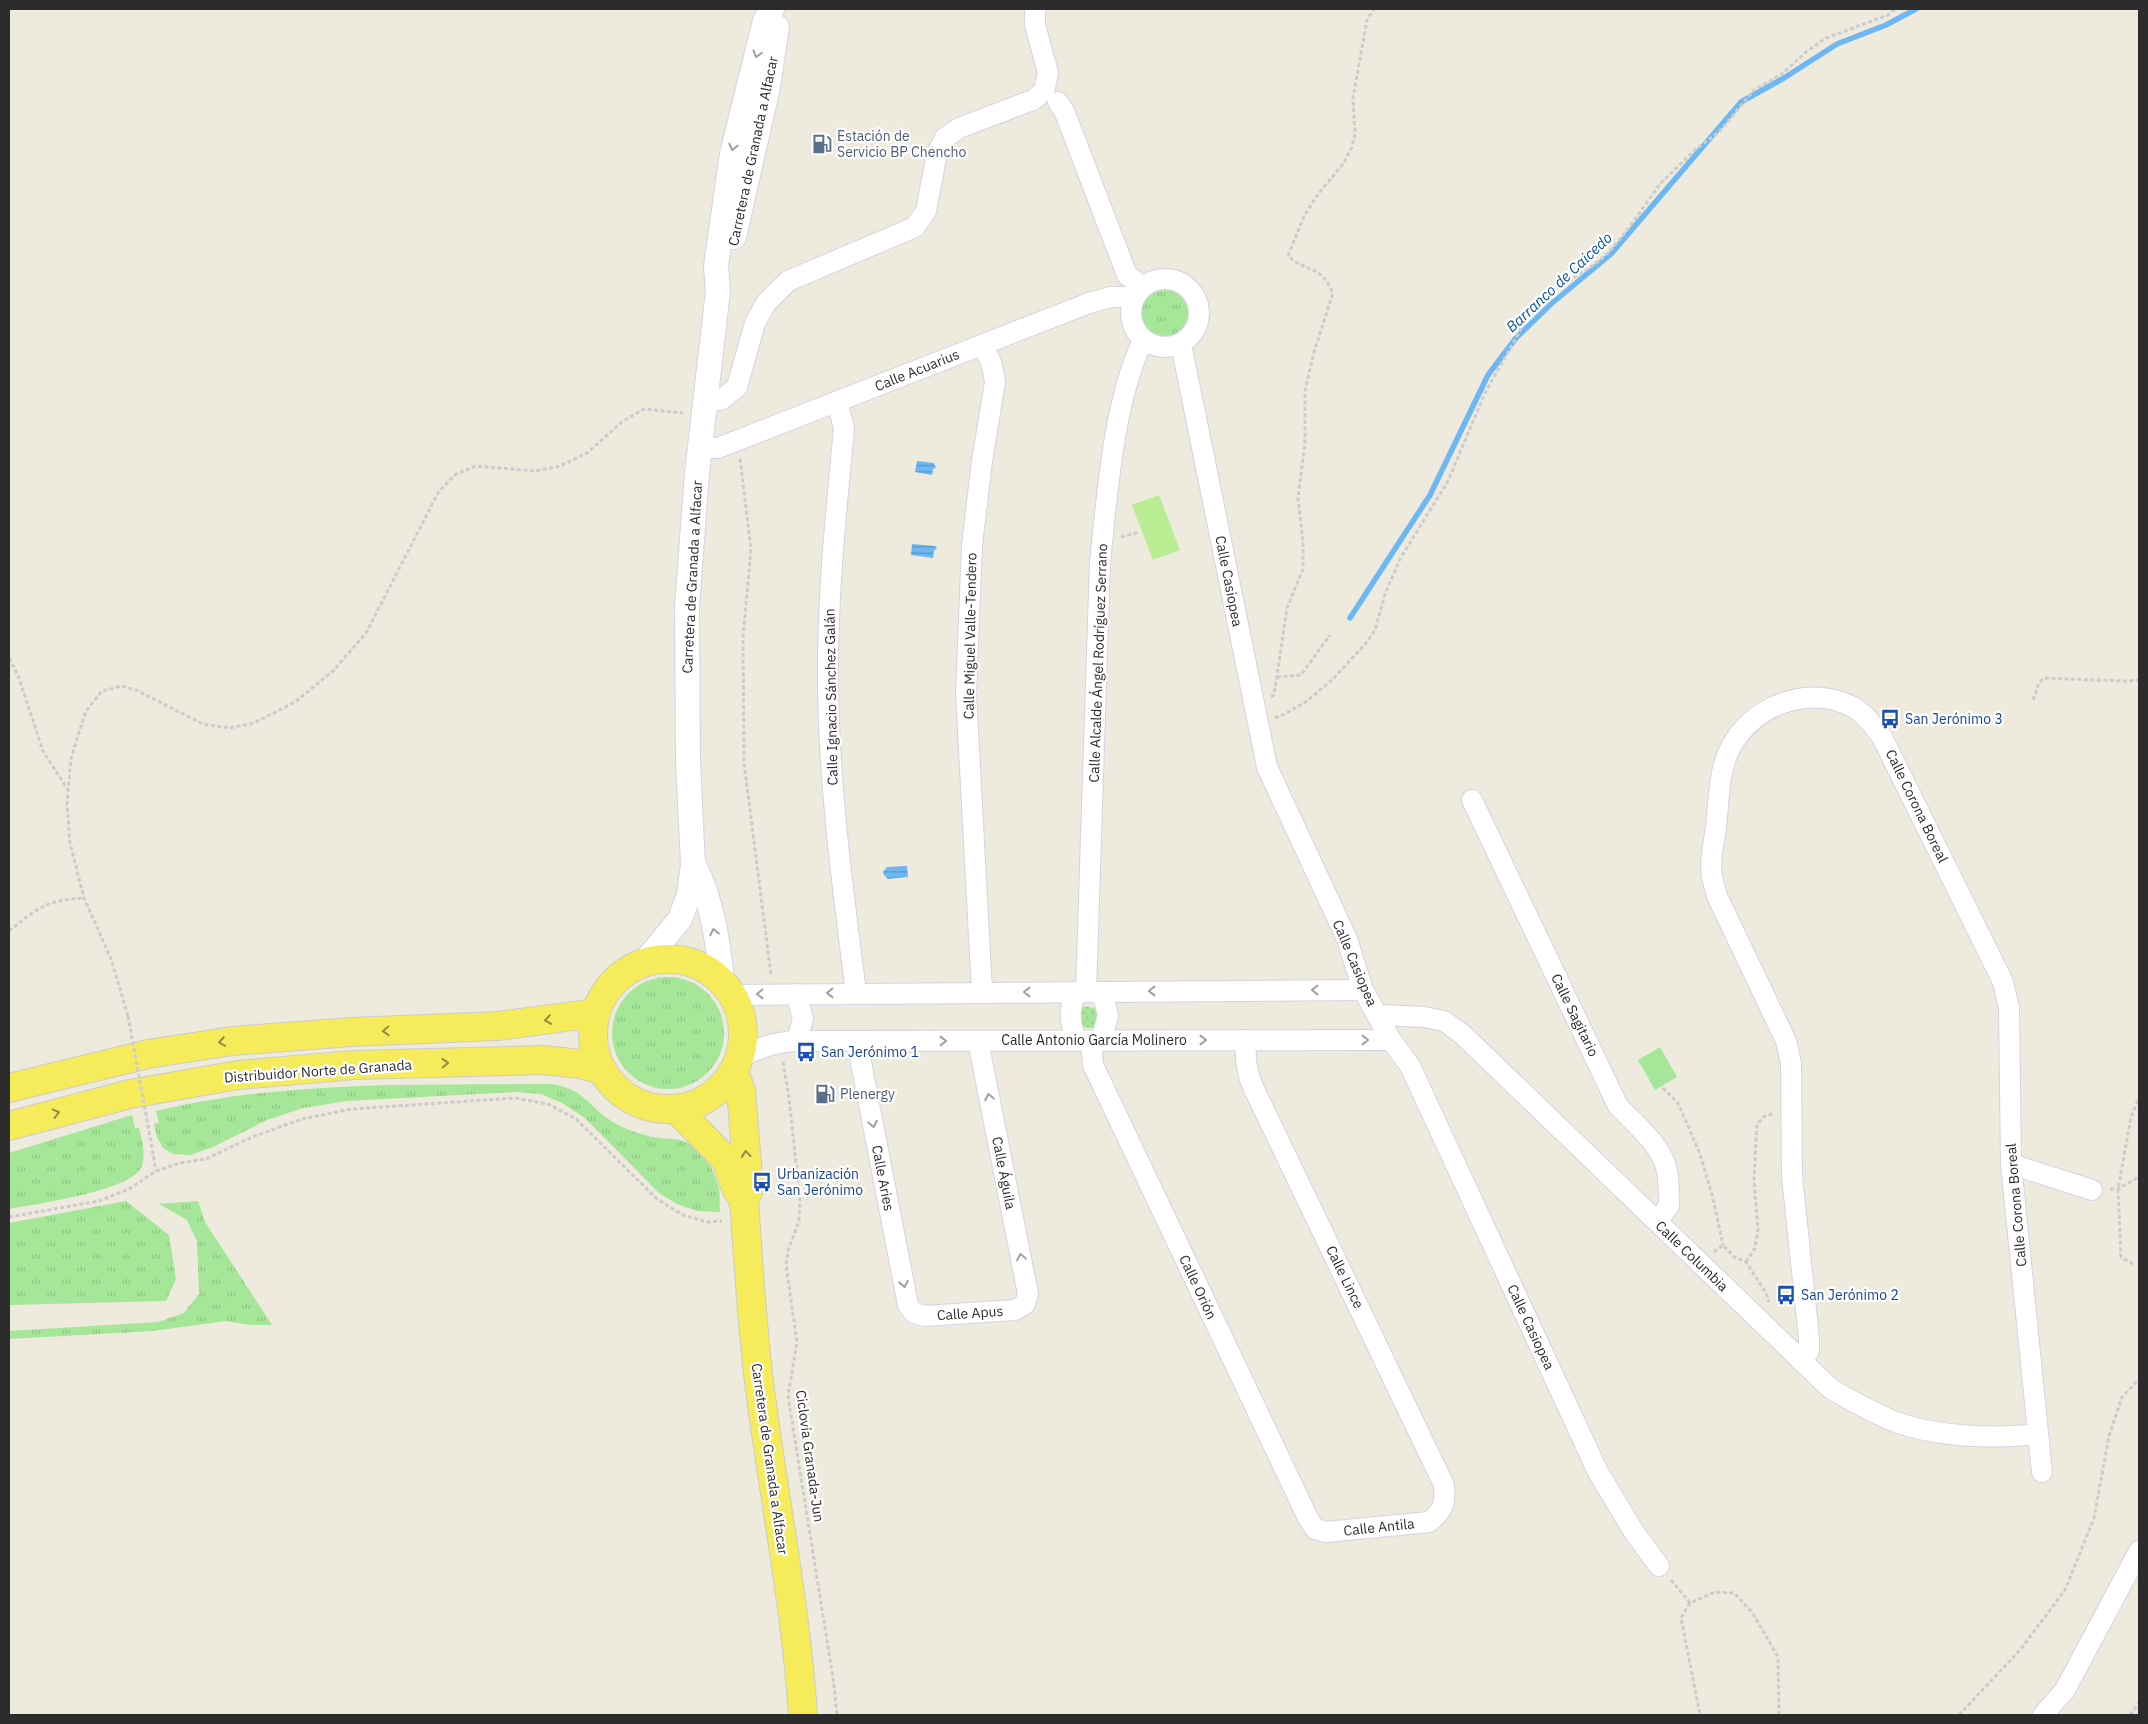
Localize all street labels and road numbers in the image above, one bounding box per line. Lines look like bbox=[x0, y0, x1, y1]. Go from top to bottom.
street label: Carretera de Granada a Alfacar bbox=[724, 55, 782, 247]
street label: Calle Acuarius bbox=[872, 345, 962, 395]
street label: Carretera de Granada a Alfacar bbox=[678, 480, 706, 674]
street label: Calle Casiopea bbox=[1211, 534, 1247, 629]
street label: Calle Alcalde Ángel Rodríguez Serrano bbox=[1084, 543, 1111, 783]
street label: Calle Miguel Valle-Tendero bbox=[960, 552, 980, 720]
street label: Calle Ignacio Sánchez Galán bbox=[820, 608, 842, 786]
street label: Calle Corona Boreal bbox=[1882, 746, 1952, 866]
street label: Calle Casiopea bbox=[1329, 917, 1382, 1009]
street label: Calle Sagitario bbox=[1547, 971, 1603, 1060]
street label: Calle Antonio García Molinero bbox=[1001, 1031, 1187, 1049]
street label: Distribuidor Norte de Granada bbox=[223, 1055, 413, 1087]
street label: Calle Águila bbox=[988, 1135, 1021, 1211]
street label: Calle Corona Boreal bbox=[2002, 1142, 2030, 1268]
street label: Calle Aries bbox=[868, 1143, 898, 1213]
street label: Calle Columbia bbox=[1652, 1217, 1733, 1296]
street label: Calle Lince bbox=[1322, 1243, 1368, 1312]
street label: Calle Orión bbox=[1175, 1252, 1221, 1322]
street label: Calle Casiopea bbox=[1503, 1281, 1559, 1373]
street label: Calle Apus bbox=[936, 1302, 1004, 1324]
street label: Carretera de Granada a Alfacar bbox=[748, 1362, 792, 1556]
street label: Ciclovía Granada-Jun bbox=[792, 1389, 828, 1523]
street label: Calle Antila bbox=[1343, 1514, 1416, 1540]

